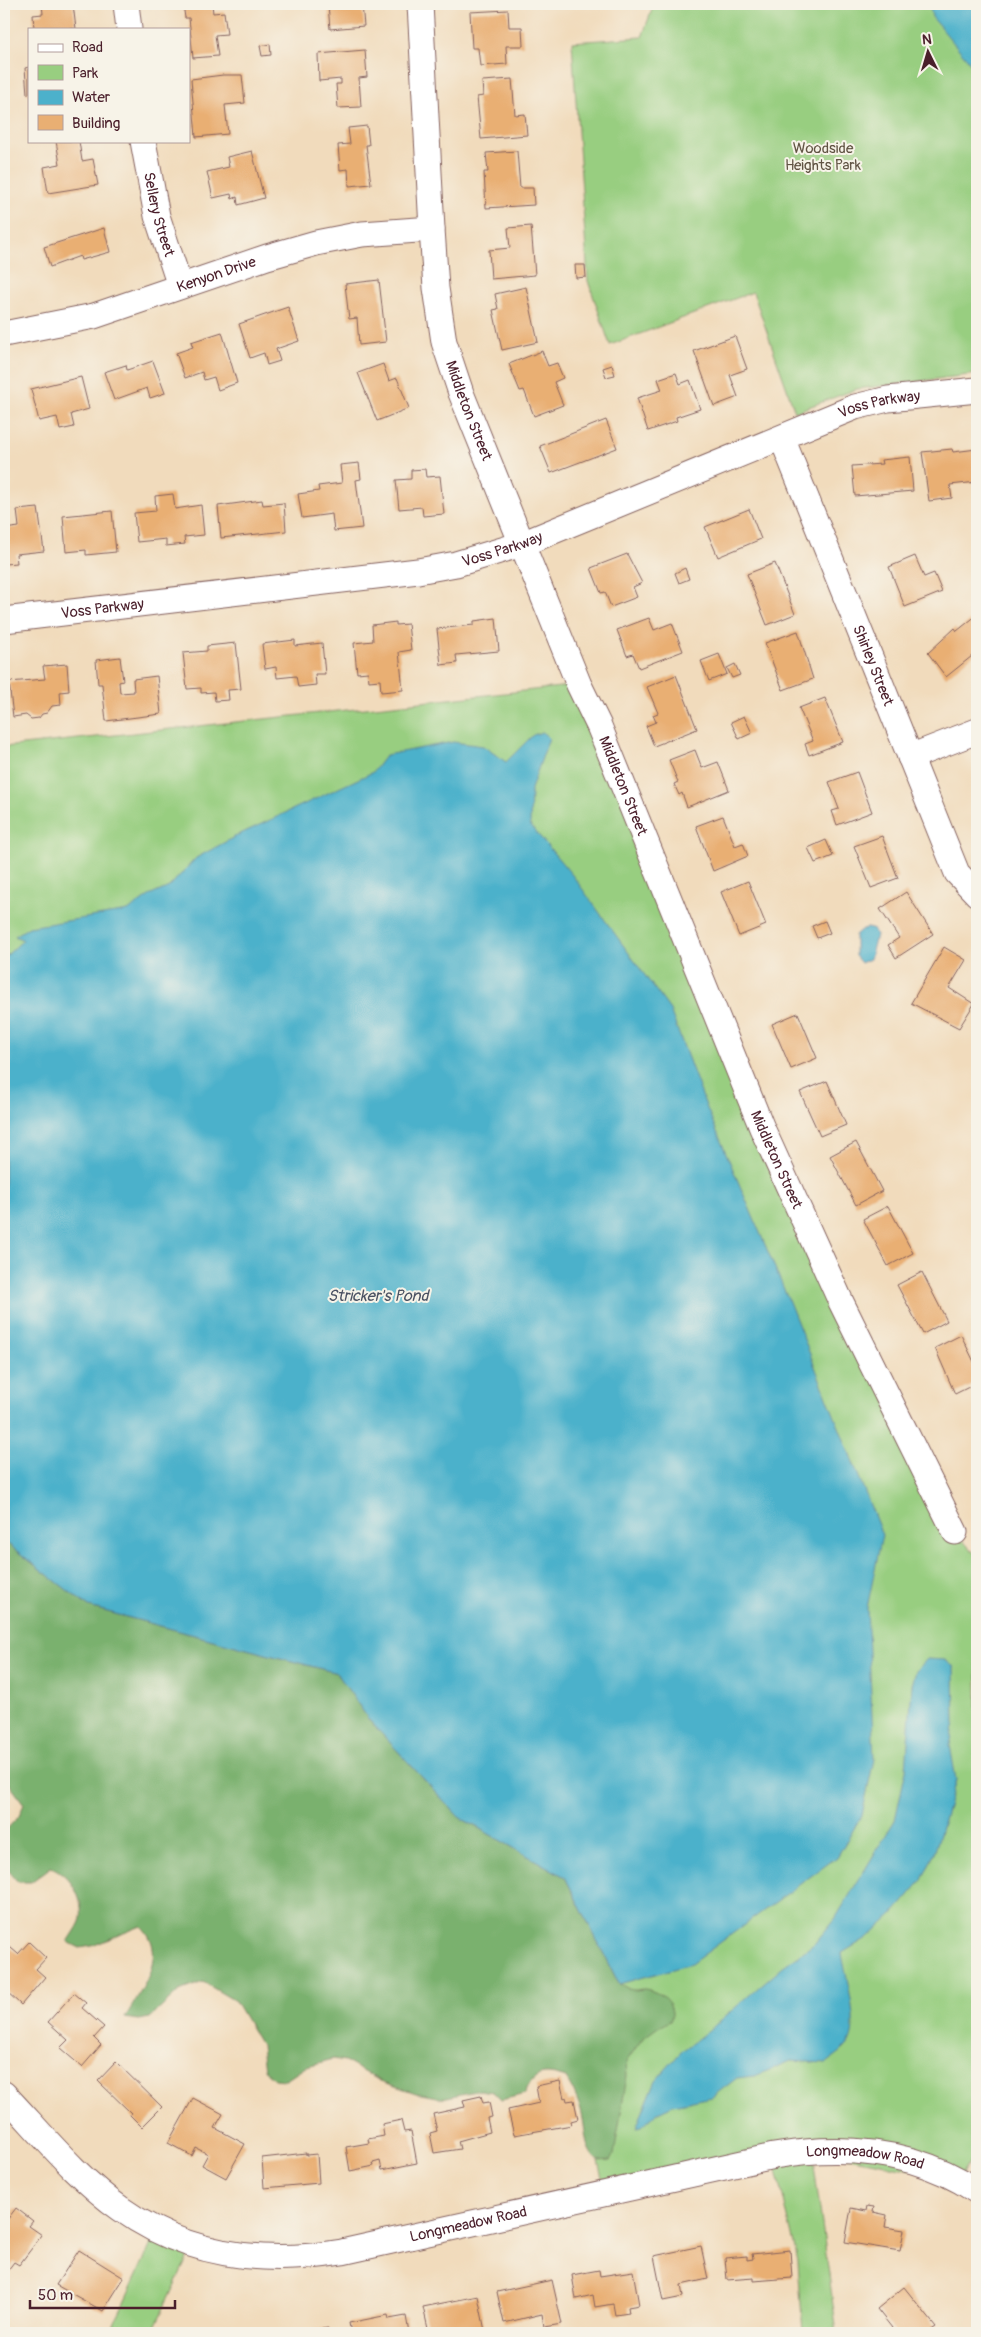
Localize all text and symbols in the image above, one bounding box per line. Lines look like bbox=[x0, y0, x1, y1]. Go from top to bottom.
legend bbox=[28, 28, 190, 142]
north arrow bbox=[904, 28, 954, 78]
text: N bbox=[921, 31, 932, 48]
text: Road bbox=[72, 38, 103, 57]
text: Park bbox=[72, 64, 99, 83]
text: Water bbox=[72, 88, 111, 107]
text: Building bbox=[72, 114, 120, 133]
park label: Woodside Heights Park bbox=[785, 139, 862, 175]
street label: Sellery Street bbox=[139, 171, 179, 260]
street label: Kenyon Drive bbox=[174, 252, 259, 297]
street label: Middleton Street bbox=[441, 358, 497, 464]
street label: Voss Parkway bbox=[836, 387, 922, 423]
street label: Voss Parkway bbox=[460, 527, 546, 572]
street label: Voss Parkway bbox=[60, 594, 146, 623]
street label: Shirley Street bbox=[848, 622, 898, 710]
street label: Middleton Street bbox=[594, 734, 652, 839]
street label: Middleton Street bbox=[746, 1108, 807, 1213]
water label: Stricker's Pond bbox=[328, 1286, 430, 1306]
street label: Longmeadow Road bbox=[805, 2141, 927, 2174]
street label: Longmeadow Road bbox=[408, 2202, 529, 2247]
scale bar bbox=[30, 2277, 175, 2309]
text: 50 m bbox=[38, 2286, 73, 2305]

